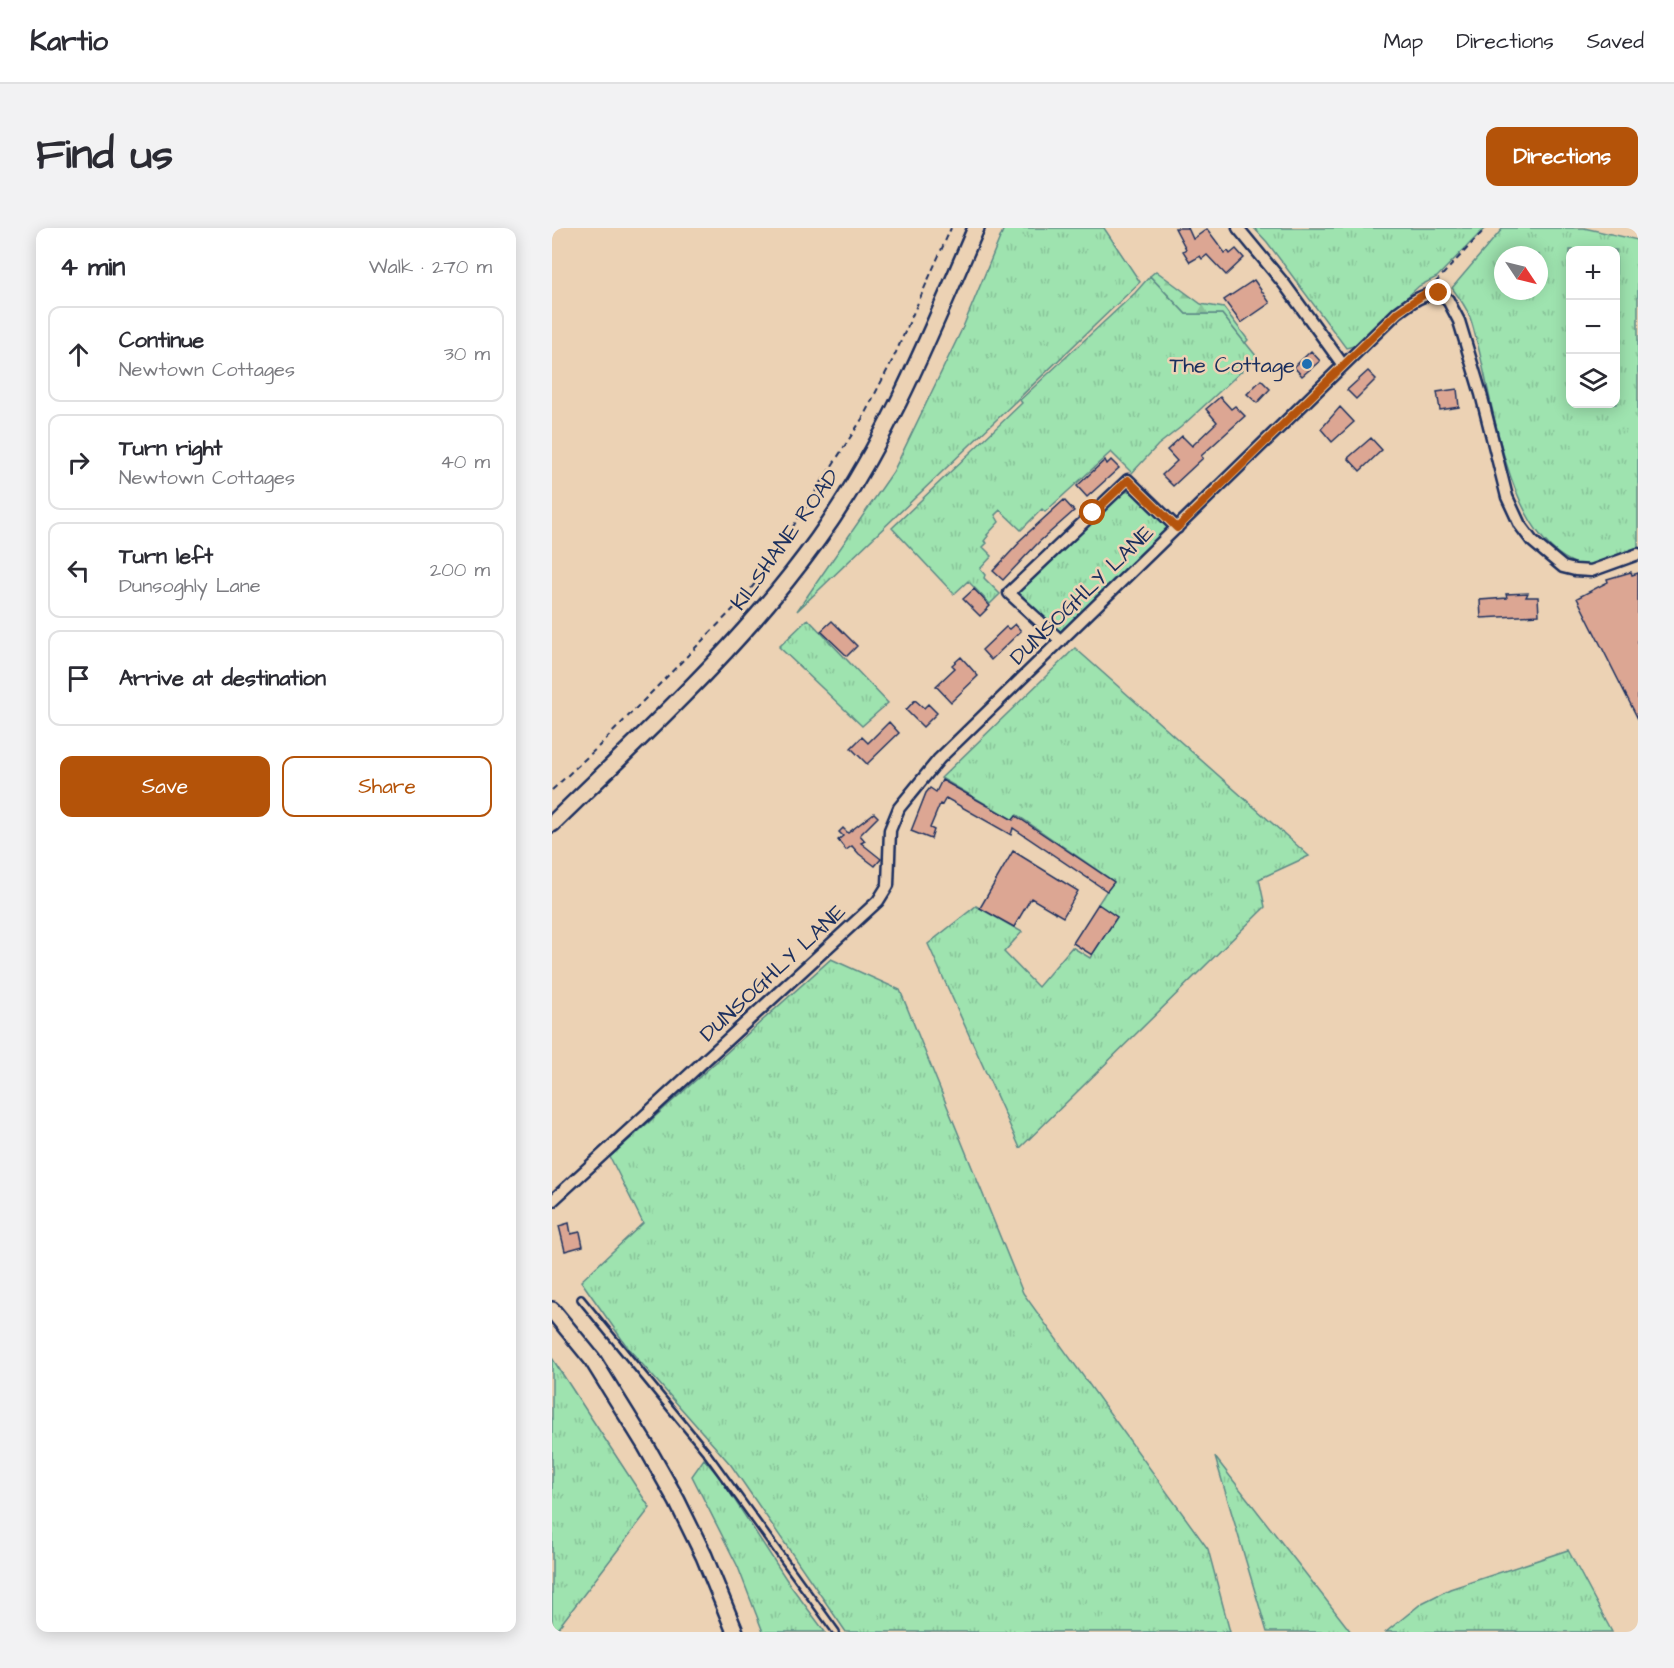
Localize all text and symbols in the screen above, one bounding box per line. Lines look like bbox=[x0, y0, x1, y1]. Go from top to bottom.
text: Kartio bbox=[30, 22, 108, 61]
text: Map bbox=[1383, 27, 1423, 56]
text: Directions bbox=[1456, 27, 1554, 56]
text: Saved bbox=[1587, 27, 1644, 56]
text: Find us bbox=[36, 127, 173, 185]
button: Directions bbox=[1486, 127, 1638, 186]
north arrow bbox=[1494, 246, 1548, 300]
map controls bbox=[1566, 246, 1620, 408]
button: + bbox=[1566, 246, 1620, 300]
text: 4 min bbox=[60, 249, 125, 285]
text: Walk · 270 m bbox=[369, 253, 492, 281]
route end bbox=[1425, 279, 1451, 305]
button: − bbox=[1566, 300, 1620, 354]
text: Continue bbox=[119, 325, 204, 356]
icon: ahead bbox=[62, 338, 95, 371]
text: 30 m bbox=[444, 340, 490, 368]
place label: The Cottage bbox=[1170, 350, 1295, 382]
button: layers bbox=[1566, 354, 1620, 408]
text: Newtown Cottages bbox=[119, 356, 295, 384]
marker: The Cottage bbox=[1300, 357, 1314, 371]
text: Turn right bbox=[119, 433, 222, 464]
icon: right bbox=[62, 446, 95, 479]
text: 40 m bbox=[440, 448, 490, 476]
street label: KILSHANE ROAD bbox=[723, 463, 847, 617]
text: Newtown Cottages bbox=[119, 464, 295, 492]
route start bbox=[1079, 499, 1105, 525]
street label: DUNSOGHLY LANE bbox=[1003, 518, 1161, 672]
text: Turn left bbox=[119, 541, 213, 572]
icon: left bbox=[62, 554, 95, 587]
text: 200 m bbox=[430, 556, 490, 584]
text: Dunsoghly Lane bbox=[119, 572, 261, 600]
icon: arrive bbox=[62, 662, 95, 695]
text: Arrive at destination bbox=[119, 663, 326, 694]
button: Save bbox=[60, 756, 270, 817]
button: Share bbox=[282, 756, 492, 817]
street label: DUNSOGHLY LANE bbox=[693, 897, 853, 1049]

